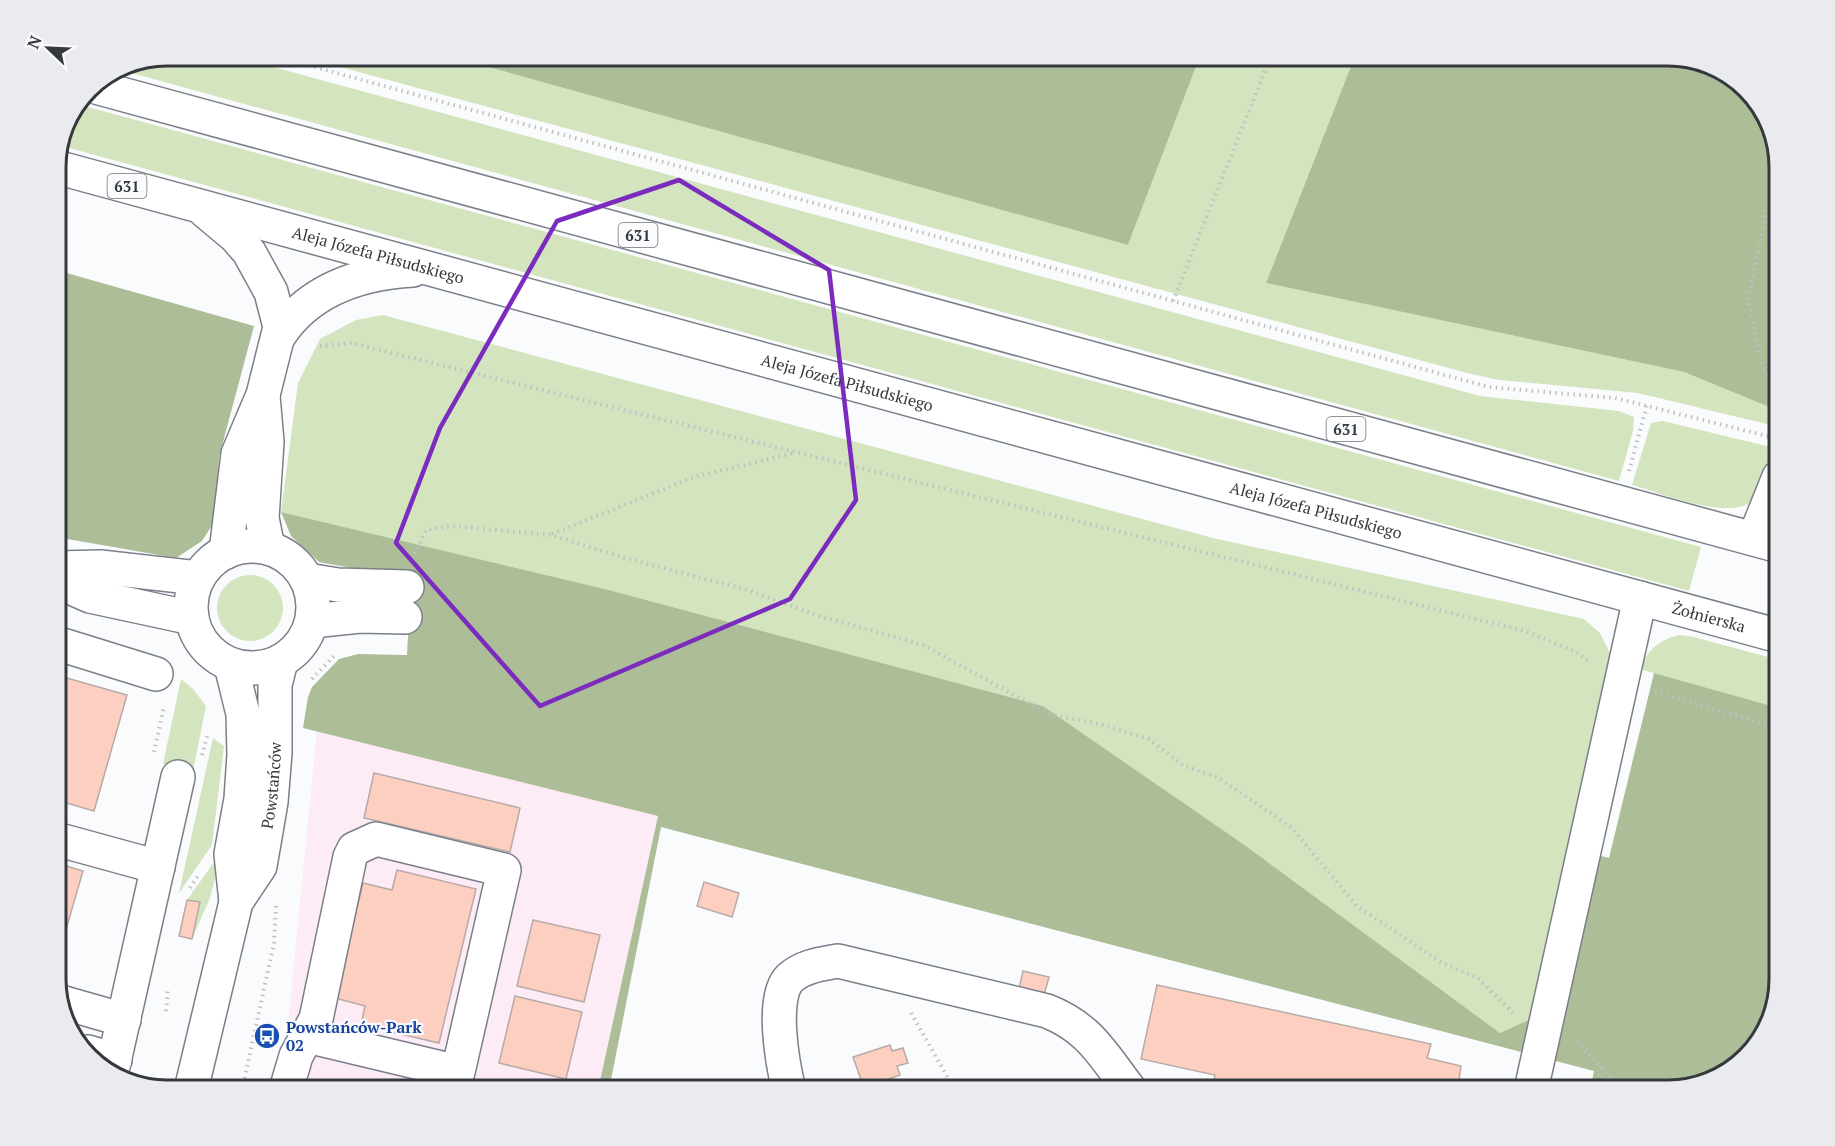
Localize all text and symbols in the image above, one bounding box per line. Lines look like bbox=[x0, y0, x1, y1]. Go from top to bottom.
north arrow bbox=[18, 18, 78, 78]
text: N bbox=[22, 32, 47, 52]
road number: 631 bbox=[108, 174, 146, 198]
street label: Aleja Józefa Piłsudskiego bbox=[290, 221, 467, 289]
road number: 631 bbox=[618, 223, 658, 247]
street label: Aleja Józefa Piłsudskiego bbox=[759, 348, 936, 416]
road number: 631 bbox=[1326, 417, 1366, 441]
street label: Aleja Józefa Piłsudskiego bbox=[1228, 476, 1405, 544]
street label: Żołnierska bbox=[1670, 596, 1748, 637]
street label: Powstańców bbox=[256, 742, 286, 831]
place label: Powstańców-Park 02 bbox=[286, 1016, 422, 1056]
bus stop icon: Powstańców-Park 02 bbox=[252, 1021, 282, 1051]

